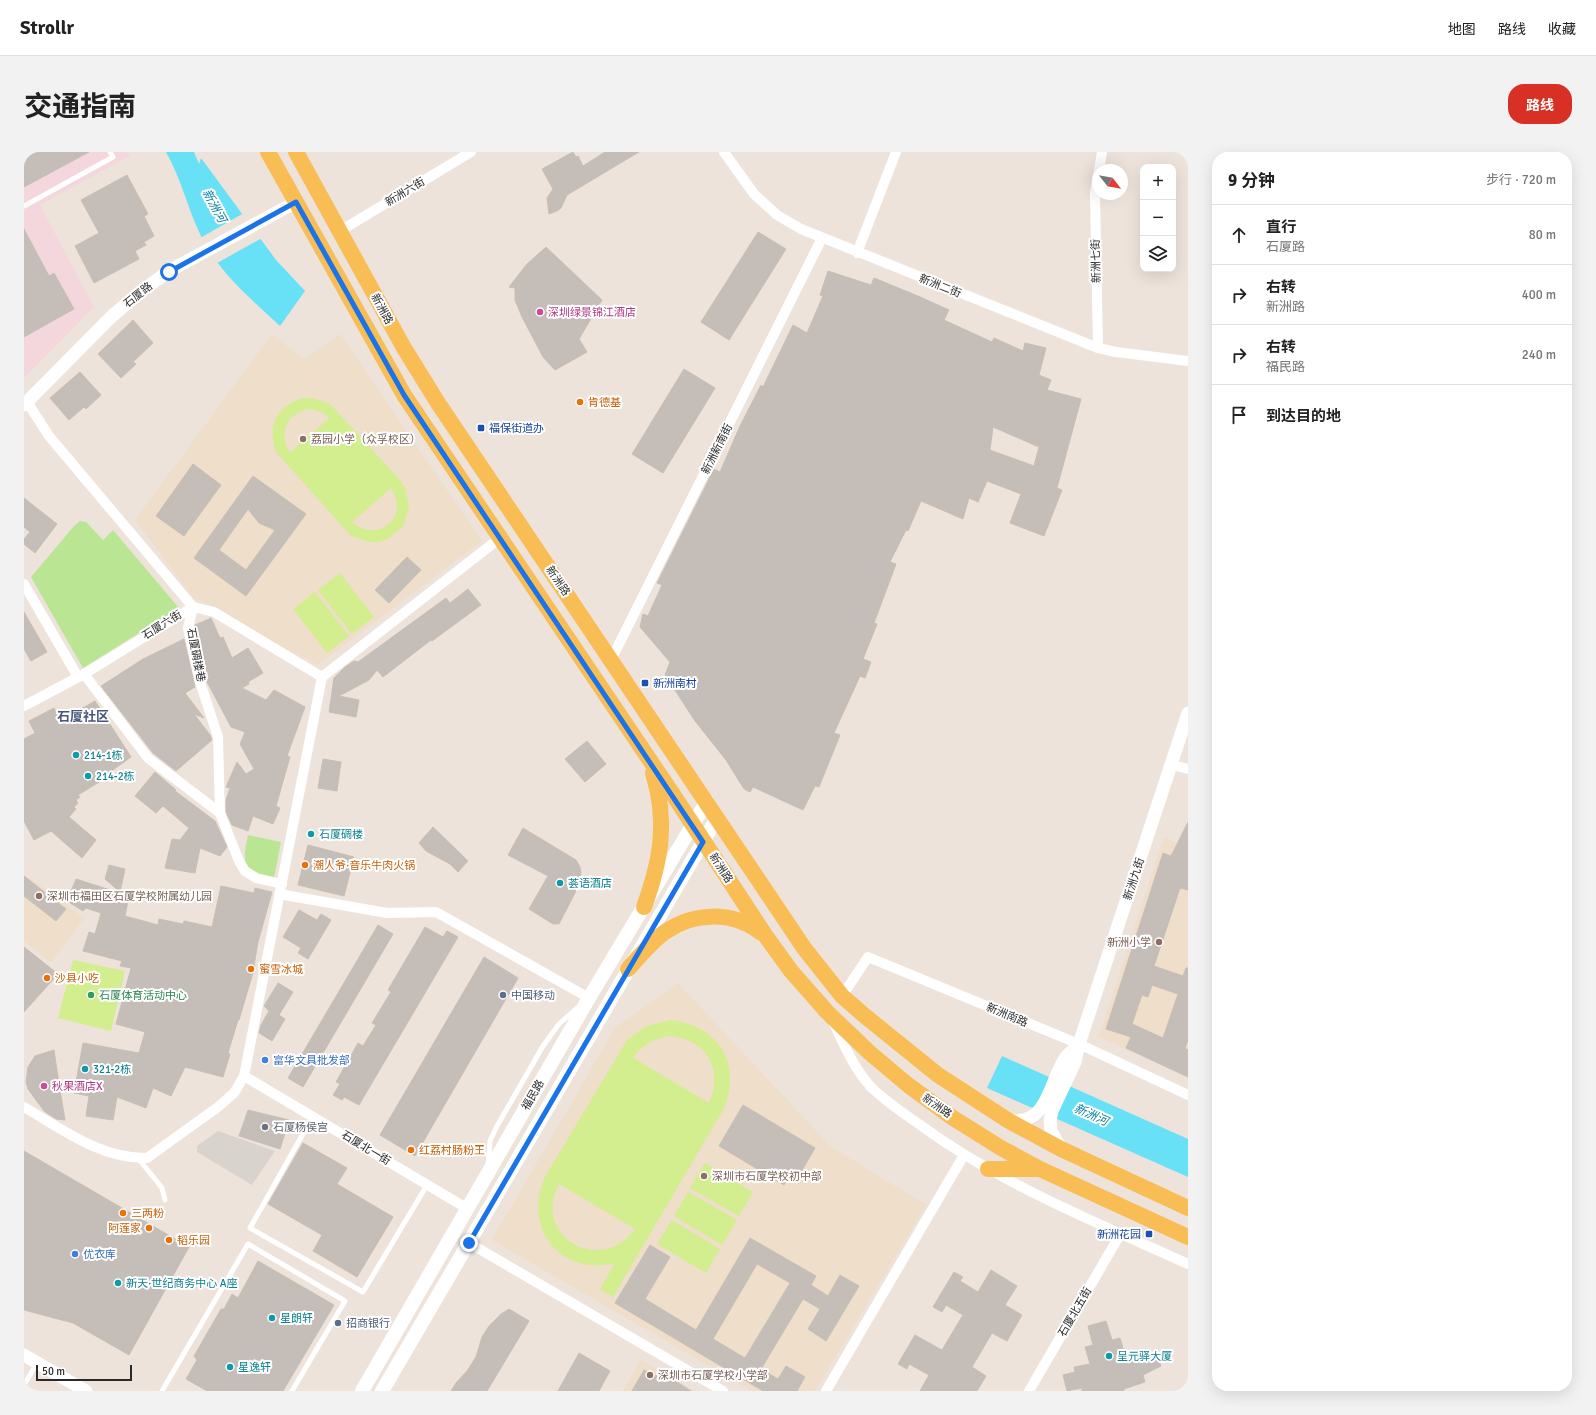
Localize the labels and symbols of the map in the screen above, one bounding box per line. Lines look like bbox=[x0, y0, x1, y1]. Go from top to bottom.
north arrow bbox=[1092, 164, 1128, 200]
street label: 新洲六街 bbox=[383, 175, 427, 209]
water label: 新洲河 bbox=[199, 187, 230, 227]
street label: 新洲七街 bbox=[1089, 239, 1103, 283]
route start bbox=[160, 263, 178, 281]
street label: 新洲二街 bbox=[917, 272, 963, 300]
street label: 石厦路 bbox=[121, 280, 155, 310]
street label: 新洲路 bbox=[368, 291, 396, 327]
place label: 深圳绿景锦江酒店 bbox=[548, 306, 636, 319]
marker: 深圳绿景锦江酒店 bbox=[535, 307, 545, 317]
place label: 肯德基 bbox=[588, 396, 621, 409]
marker: 肯德基 bbox=[575, 397, 585, 407]
place label: 福保街道办 bbox=[489, 422, 544, 435]
street label: 新洲新南街 bbox=[699, 422, 735, 476]
marker: 福保街道办 bbox=[476, 423, 486, 433]
place label: 荔园小学（众孚校区） bbox=[311, 433, 421, 446]
marker: 荔园小学（众孚校区） bbox=[298, 434, 308, 444]
street label: 新洲路 bbox=[543, 564, 573, 598]
street label: 石厦六街 bbox=[140, 608, 184, 642]
street label: 石厦碉楼巷 bbox=[184, 627, 208, 683]
place label: 新洲南村 bbox=[653, 677, 697, 690]
marker: 新洲南村 bbox=[640, 678, 650, 688]
district label: 石厦社区 bbox=[57, 709, 109, 725]
place label: 214-1栋 bbox=[84, 749, 123, 762]
marker: 214-1栋 bbox=[71, 750, 81, 760]
place label: 214-2栋 bbox=[96, 770, 135, 783]
marker: 214-2栋 bbox=[83, 771, 93, 781]
place label: 石厦碉楼 bbox=[319, 828, 363, 841]
marker: 石厦碉楼 bbox=[306, 829, 316, 839]
street label: 新洲路 bbox=[707, 851, 735, 885]
street label: 新洲九街 bbox=[1121, 856, 1147, 902]
place label: 潮人爷·音乐牛肉火锅 bbox=[313, 859, 415, 872]
marker: 潮人爷·音乐牛肉火锅 bbox=[300, 860, 310, 870]
place label: 荟语酒店 bbox=[568, 877, 612, 890]
marker: 荟语酒店 bbox=[555, 878, 565, 888]
place label: 深圳市福田区石厦学校附属幼儿园 bbox=[47, 890, 212, 903]
marker: 深圳市福田区石厦学校附属幼儿园 bbox=[34, 891, 44, 901]
place label: 新洲小学 bbox=[1107, 936, 1151, 949]
marker: 新洲小学 bbox=[1154, 937, 1164, 947]
place label: 蜜雪冰城 bbox=[259, 963, 303, 976]
marker: 蜜雪冰城 bbox=[246, 964, 256, 974]
place label: 沙县小吃 bbox=[55, 972, 99, 985]
marker: 沙县小吃 bbox=[42, 973, 52, 983]
place label: 石厦体育活动中心 bbox=[99, 989, 187, 1002]
place label: 中国移动 bbox=[511, 989, 555, 1002]
marker: 石厦体育活动中心 bbox=[86, 990, 96, 1000]
marker: 中国移动 bbox=[498, 990, 508, 1000]
street label: 新洲南路 bbox=[984, 1000, 1030, 1030]
place label: 富华文具批发部 bbox=[273, 1054, 350, 1067]
marker: 富华文具批发部 bbox=[260, 1055, 270, 1065]
place label: 321-2栋 bbox=[93, 1063, 131, 1076]
marker: 321-2栋 bbox=[80, 1064, 90, 1074]
street label: 福民路 bbox=[519, 1077, 547, 1113]
place label: 秋果酒店X bbox=[52, 1080, 103, 1093]
marker: 秋果酒店X bbox=[39, 1081, 49, 1091]
street label: 新洲路 bbox=[920, 1091, 954, 1121]
water label: 新洲河 bbox=[1071, 1101, 1112, 1130]
place label: 石厦杨侯宫 bbox=[273, 1121, 328, 1134]
marker: 石厦杨侯宫 bbox=[260, 1122, 270, 1132]
street label: 石厦北一街 bbox=[339, 1128, 393, 1168]
place label: 红荔村肠粉王 bbox=[419, 1144, 485, 1157]
marker: 红荔村肠粉王 bbox=[406, 1145, 416, 1155]
place label: 深圳市石厦学校初中部 bbox=[712, 1170, 822, 1183]
marker: 深圳市石厦学校初中部 bbox=[699, 1171, 709, 1181]
place label: 三两粉 bbox=[131, 1207, 164, 1220]
marker: 三两粉 bbox=[118, 1208, 128, 1218]
place label: 阿莲家 bbox=[108, 1222, 141, 1235]
marker: 阿莲家 bbox=[144, 1223, 154, 1233]
place label: 新洲花园 bbox=[1097, 1228, 1141, 1241]
marker: 新洲花园 bbox=[1144, 1229, 1154, 1239]
place label: 韬乐园 bbox=[177, 1234, 210, 1247]
route end bbox=[460, 1234, 478, 1252]
marker: 韬乐园 bbox=[164, 1235, 174, 1245]
place label: 优衣库 bbox=[83, 1248, 116, 1261]
marker: 优衣库 bbox=[70, 1249, 80, 1259]
place label: 新天·世纪商务中心 A座 bbox=[126, 1277, 238, 1290]
marker: 新天·世纪商务中心 A座 bbox=[113, 1278, 123, 1288]
street label: 石厦北五街 bbox=[1056, 1285, 1094, 1339]
place label: 星朗轩 bbox=[280, 1312, 313, 1325]
marker: 星朗轩 bbox=[267, 1313, 277, 1323]
place label: 招商银行 bbox=[346, 1317, 390, 1330]
marker: 招商银行 bbox=[333, 1318, 343, 1328]
place label: 呈元驿大厦 bbox=[1117, 1350, 1172, 1363]
marker: 呈元驿大厦 bbox=[1104, 1351, 1114, 1361]
place label: 星逸轩 bbox=[238, 1361, 271, 1374]
marker: 星逸轩 bbox=[225, 1362, 235, 1372]
scale bar bbox=[36, 1363, 132, 1382]
place label: 深圳市石厦学校小学部 bbox=[658, 1369, 768, 1382]
marker: 深圳市石厦学校小学部 bbox=[645, 1370, 655, 1380]

